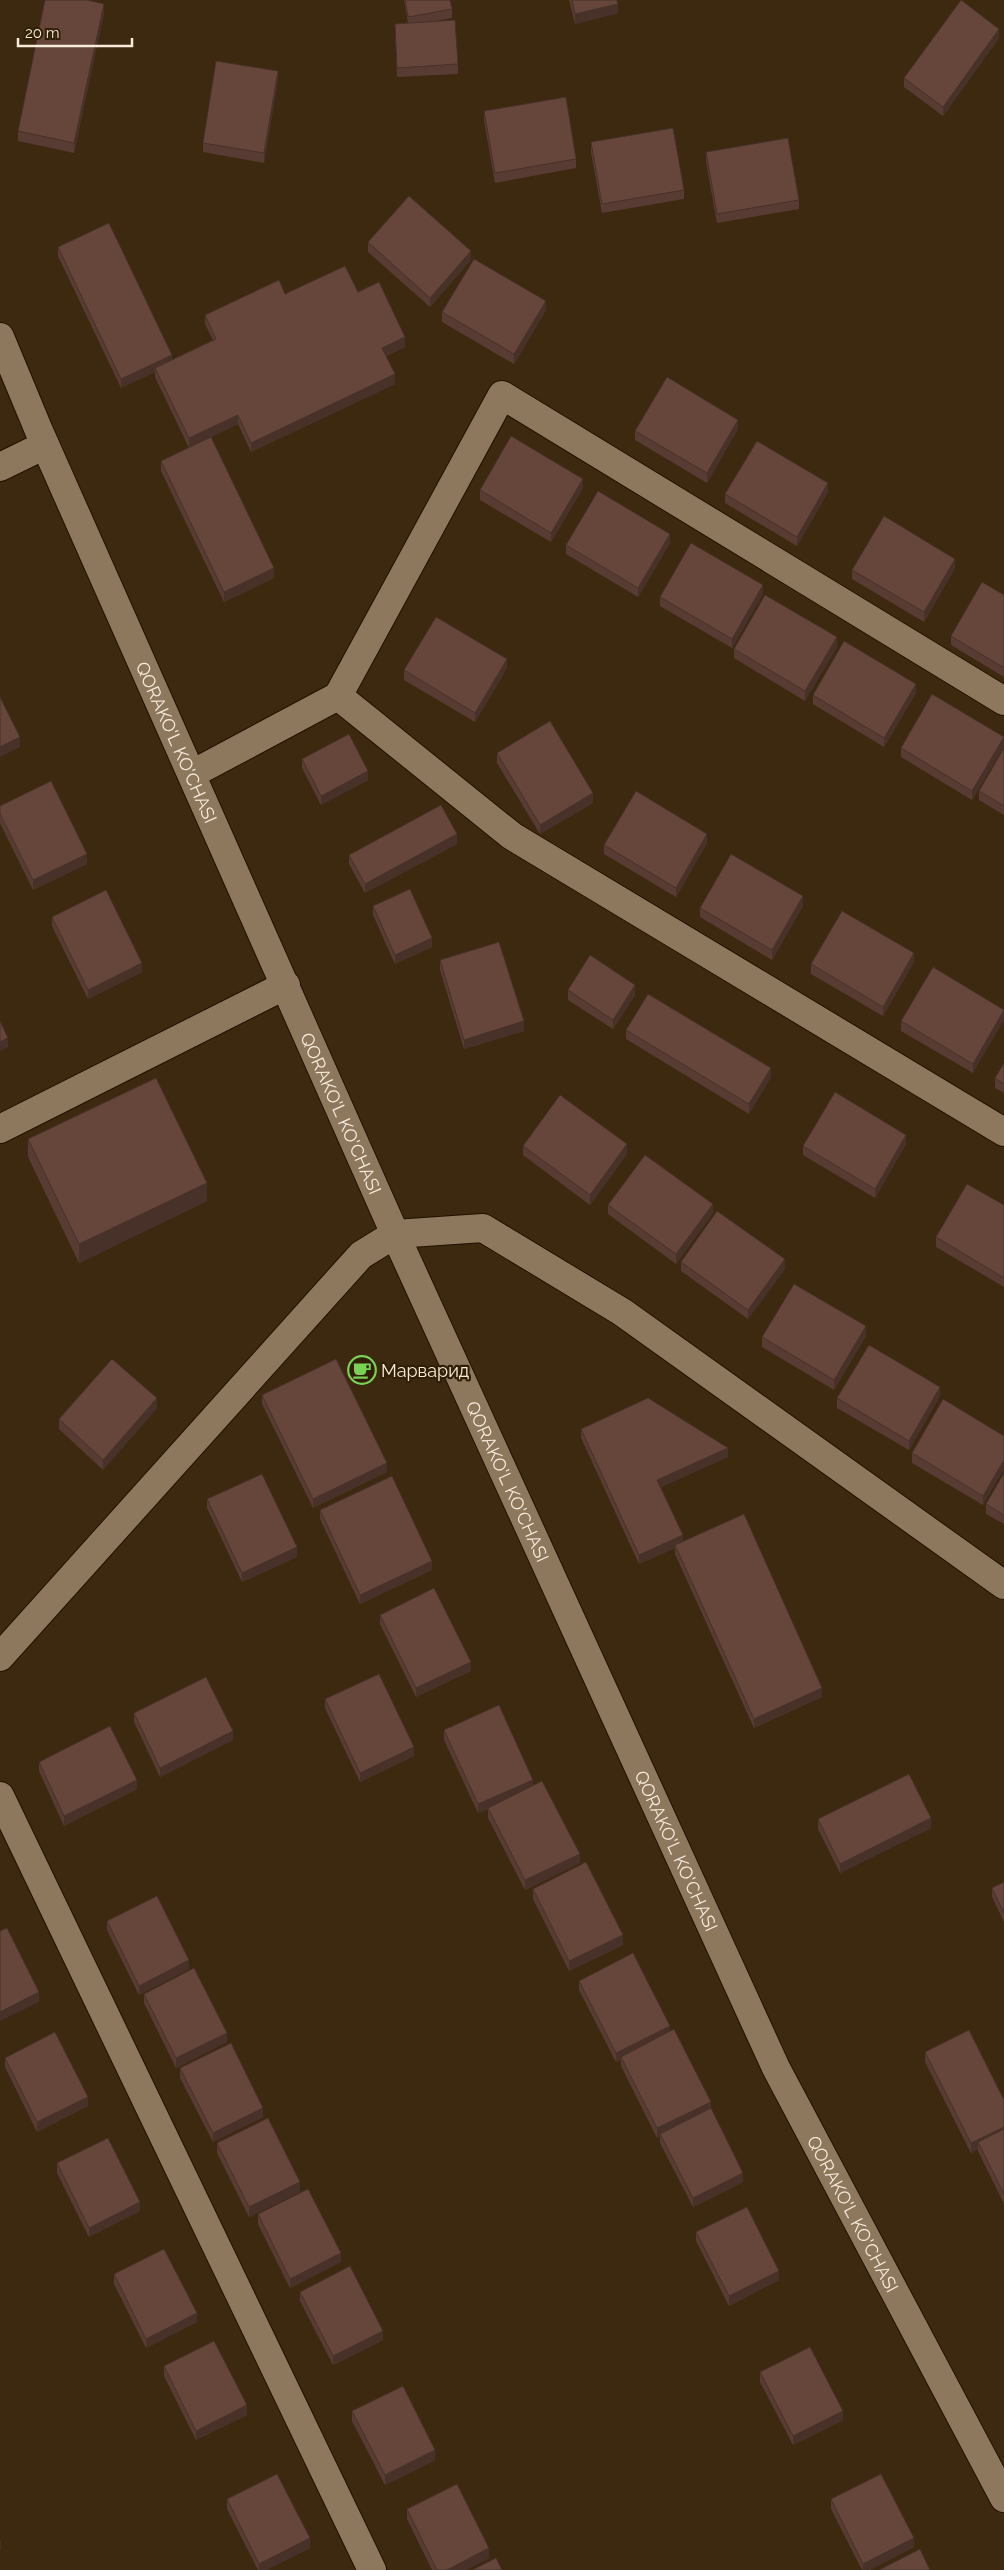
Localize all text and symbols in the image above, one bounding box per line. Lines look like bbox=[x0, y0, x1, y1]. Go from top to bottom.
scale bar bbox=[18, 15, 131, 47]
text: 20 m bbox=[25, 24, 60, 42]
street label: QORAKO'L KO'CHASI bbox=[132, 658, 222, 826]
street label: QORAKO'L KO'CHASI bbox=[296, 1029, 386, 1197]
cafe icon: Марварид bbox=[347, 1355, 377, 1385]
place label: Марварид bbox=[381, 1360, 469, 1381]
street label: QORAKO'L KO'CHASI bbox=[462, 1398, 554, 1565]
street label: QORAKO'L KO'CHASI bbox=[631, 1767, 722, 1934]
street label: QORAKO'L KO'CHASI bbox=[803, 2132, 903, 2296]

